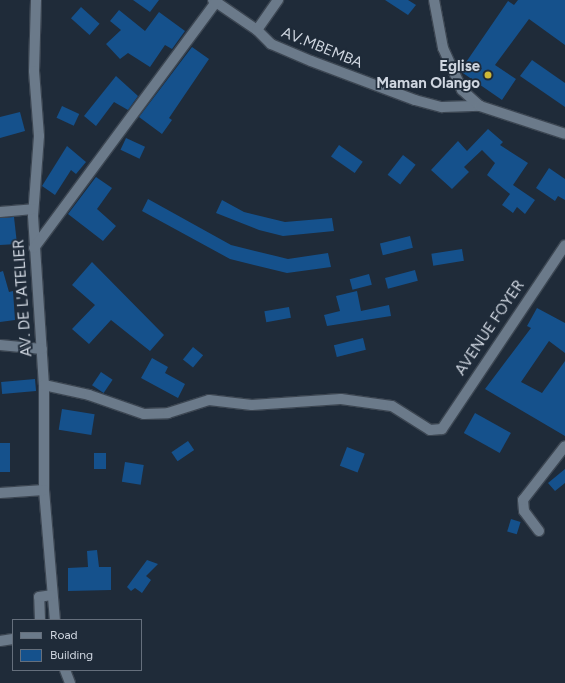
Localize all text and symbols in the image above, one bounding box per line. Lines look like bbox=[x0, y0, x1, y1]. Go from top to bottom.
street label: AV.MBEMBA bbox=[279, 24, 365, 72]
place label: Eglise Maman Olango bbox=[376, 57, 480, 92]
marker: Eglise Maman Olango bbox=[483, 70, 493, 80]
street label: AV. DE L'ATELIER bbox=[10, 239, 36, 357]
street label: AVENUE FOYER bbox=[452, 277, 528, 379]
legend bbox=[12, 619, 142, 671]
text: Road bbox=[50, 628, 78, 642]
text: Building bbox=[50, 648, 93, 662]

